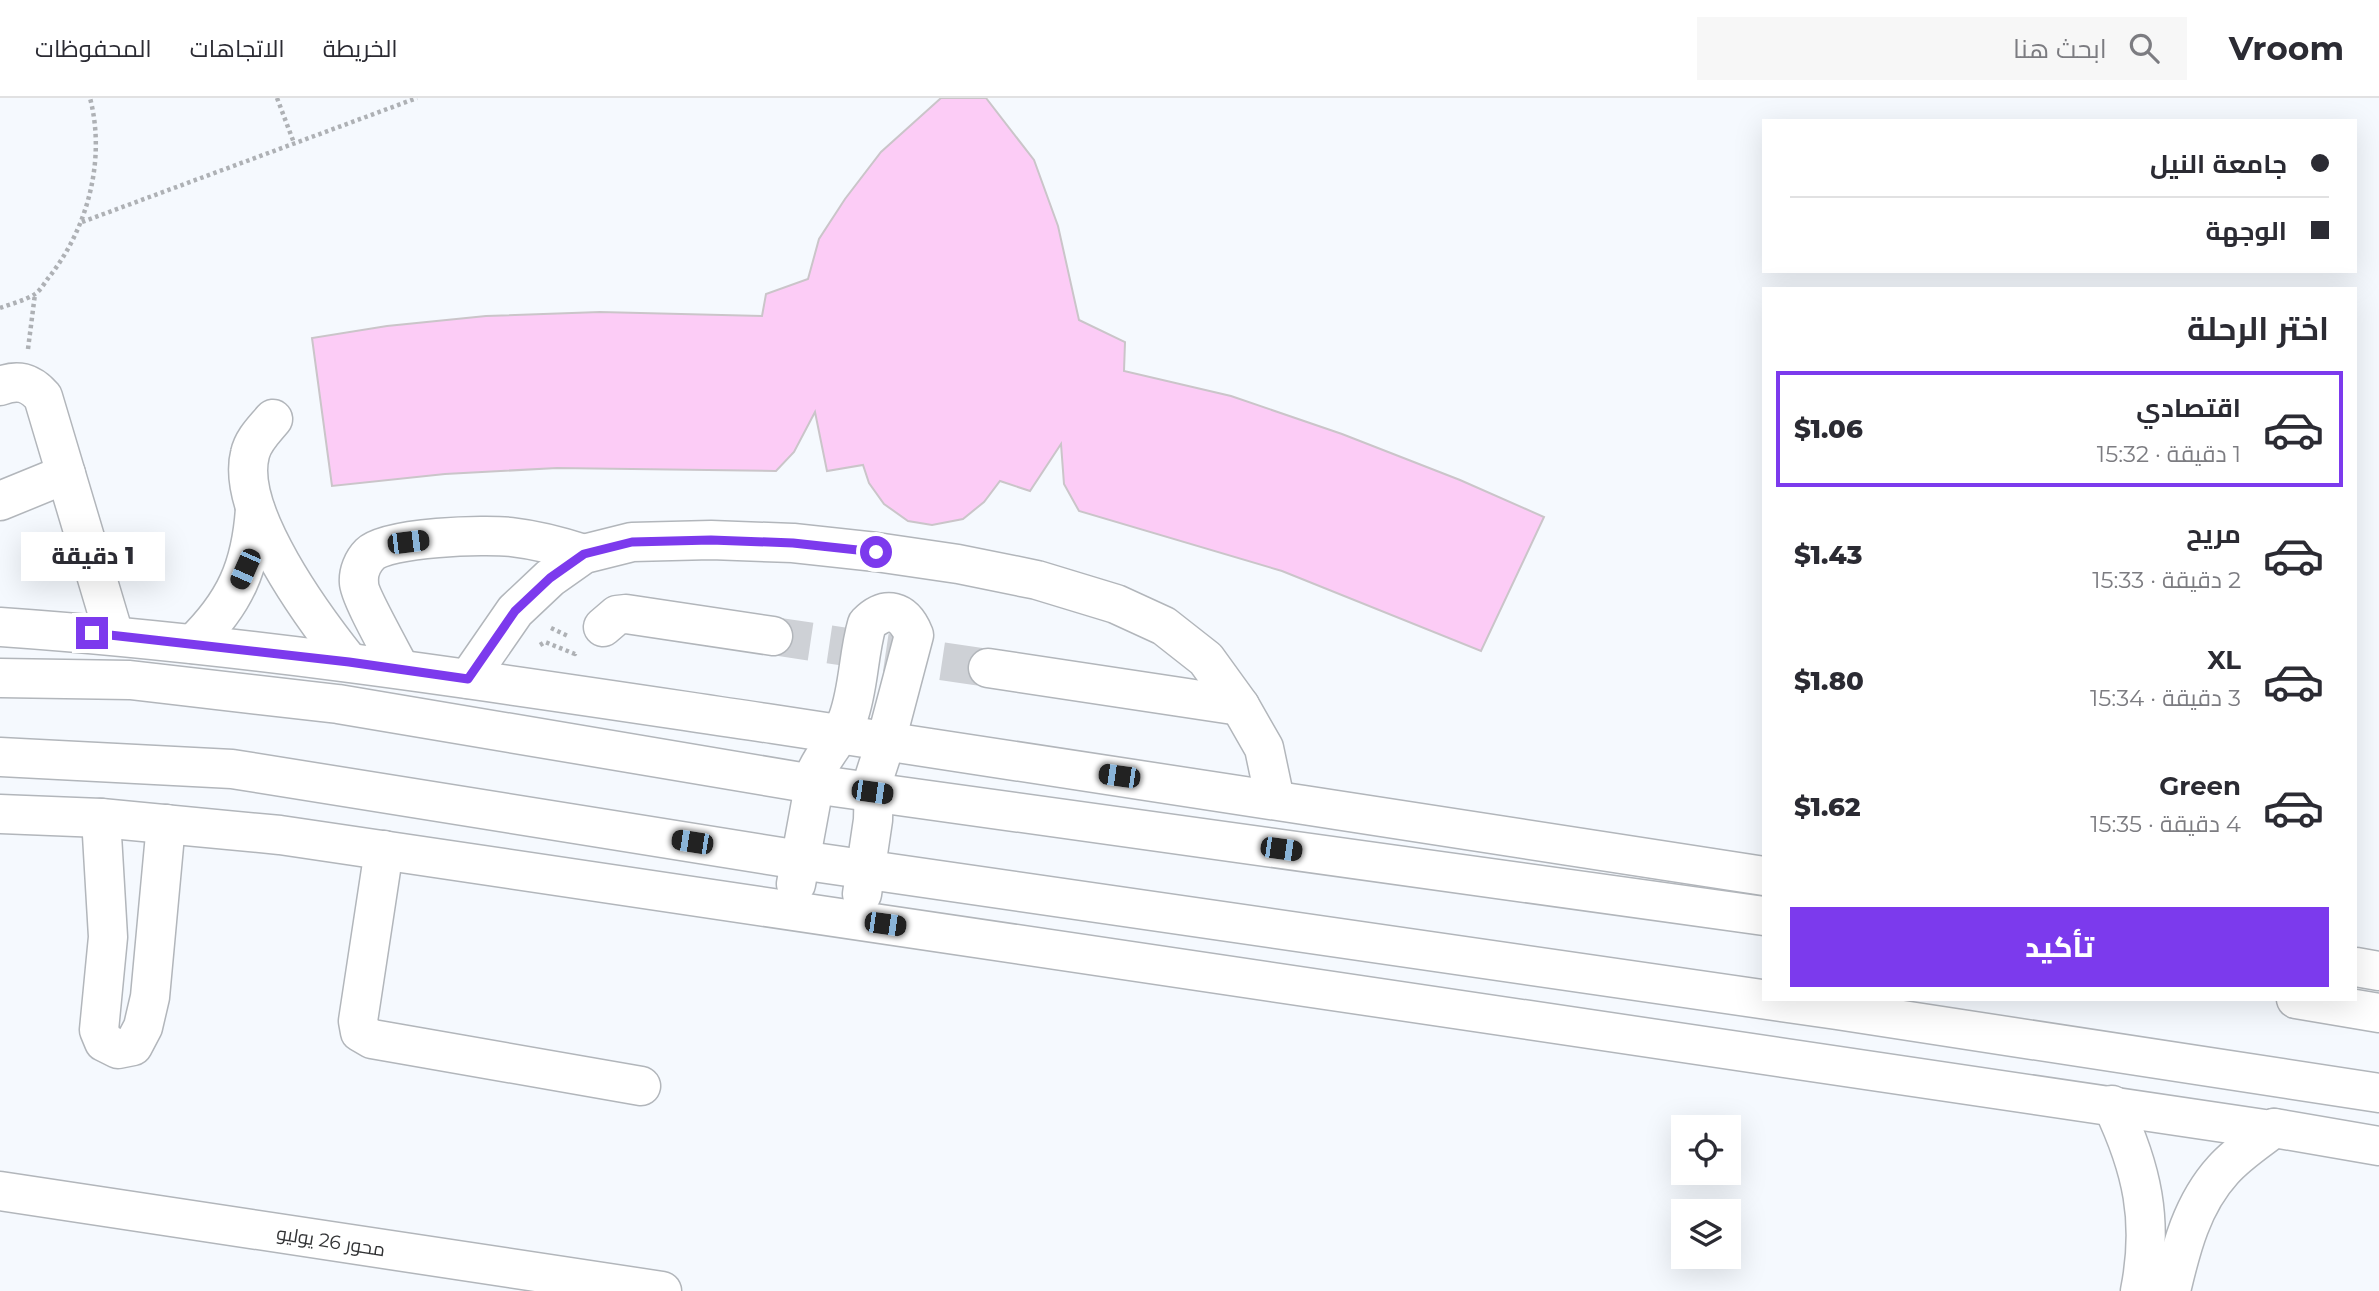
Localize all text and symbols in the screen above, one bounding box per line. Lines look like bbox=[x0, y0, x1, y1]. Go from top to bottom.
search box bbox=[1697, 17, 2187, 80]
text: Vroom bbox=[2229, 28, 2344, 68]
icon: search bbox=[2125, 29, 2163, 67]
text: ابحث هنا bbox=[2013, 33, 2107, 65]
text: المحفوظات bbox=[35, 34, 152, 63]
text: الاتجاهات bbox=[190, 34, 285, 63]
text: الخريطة bbox=[323, 34, 398, 63]
text: جامعة النيل bbox=[2150, 148, 2287, 180]
text: الوجهة bbox=[2206, 215, 2287, 247]
text: اختر الرحلة bbox=[2187, 309, 2329, 348]
text: اقتصادي bbox=[2136, 392, 2241, 424]
icon: car bbox=[2262, 398, 2325, 461]
text: $1.06 bbox=[1794, 413, 1863, 445]
text: 1 دقيقة · 15:32 bbox=[2097, 440, 2241, 468]
text: مريح bbox=[2186, 518, 2241, 550]
icon: car bbox=[2262, 524, 2325, 587]
car bbox=[386, 529, 431, 555]
callout: 1 دقيقة bbox=[20, 532, 164, 580]
route start bbox=[860, 536, 892, 568]
text: $1.43 bbox=[1794, 539, 1862, 571]
text: 1 دقيقة bbox=[52, 542, 134, 570]
car bbox=[227, 546, 264, 592]
text: 2 دقيقة · 15:33 bbox=[2092, 566, 2241, 594]
route end bbox=[76, 617, 108, 649]
text: XL bbox=[2207, 644, 2241, 676]
icon: car bbox=[2262, 650, 2325, 713]
text: $1.80 bbox=[1794, 665, 1864, 697]
text: 3 دقيقة · 15:34 bbox=[2090, 684, 2241, 712]
car bbox=[1097, 763, 1142, 789]
text: Green bbox=[2159, 770, 2241, 802]
icon: car bbox=[2262, 776, 2325, 839]
car bbox=[850, 779, 895, 805]
text: $1.62 bbox=[1794, 791, 1861, 823]
text: 4 دقيقة · 15:35 bbox=[2090, 810, 2241, 838]
car bbox=[670, 828, 715, 856]
car bbox=[1259, 836, 1304, 862]
button: تأكيد bbox=[1790, 907, 2329, 987]
car bbox=[863, 911, 908, 937]
map controls bbox=[1671, 1115, 1741, 1269]
button: locate bbox=[1671, 1115, 1741, 1185]
button: layers bbox=[1671, 1199, 1741, 1269]
street label: محور 26 يوليو bbox=[275, 1222, 387, 1261]

